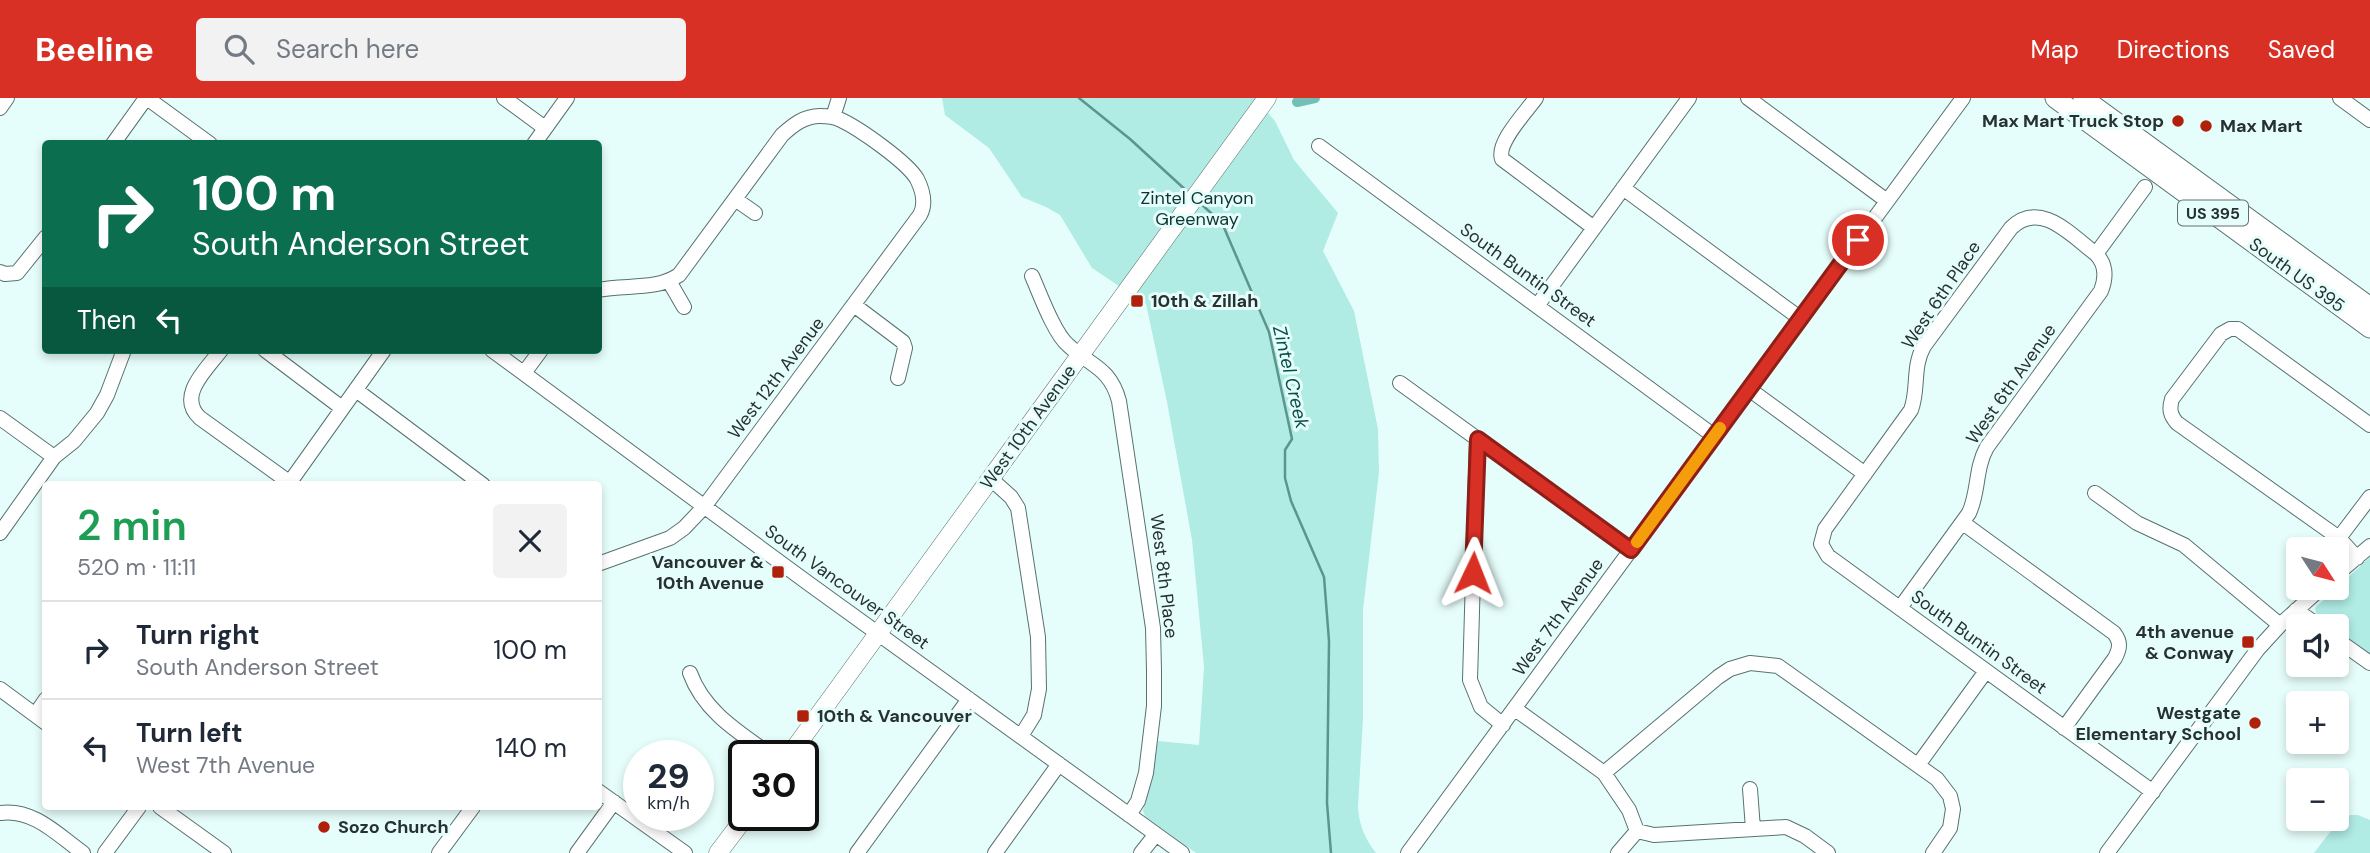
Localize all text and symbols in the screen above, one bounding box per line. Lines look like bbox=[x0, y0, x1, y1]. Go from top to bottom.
search box bbox=[196, 18, 686, 81]
text: Beeline bbox=[35, 28, 154, 71]
icon: search bbox=[220, 30, 258, 68]
text: Search here bbox=[276, 32, 419, 66]
text: Map bbox=[2031, 34, 2079, 65]
text: Directions bbox=[2117, 34, 2230, 65]
text: Saved bbox=[2268, 34, 2335, 65]
place label: Max Mart Truck Stop bbox=[1982, 109, 2164, 133]
marker: Max Mart Truck Stop bbox=[2170, 113, 2186, 129]
place label: Max Mart bbox=[2220, 114, 2303, 138]
marker: Max Mart bbox=[2198, 118, 2214, 134]
text: 100 m bbox=[192, 161, 336, 225]
icon: right bbox=[77, 168, 168, 259]
park label: Zintel Canyon Greenway bbox=[1140, 186, 1254, 231]
road number: US 395 bbox=[2178, 200, 2248, 225]
pin bbox=[1828, 210, 1888, 270]
street label: South Buntin Street bbox=[1455, 217, 1601, 333]
icon: arrive bbox=[1839, 221, 1877, 259]
text: South Anderson Street bbox=[192, 223, 530, 265]
street label: South US 395 bbox=[2244, 232, 2350, 318]
street label: West 6th Place bbox=[1896, 236, 1986, 354]
place label: 10th & Zillah bbox=[1151, 289, 1258, 313]
marker: 10th & Zillah bbox=[1129, 293, 1145, 309]
icon: left bbox=[150, 301, 188, 339]
text: Then bbox=[77, 303, 136, 337]
street label: West 12th Avenue bbox=[722, 312, 830, 444]
street label: West 6th Avenue bbox=[1960, 319, 2062, 449]
water label: Zintel Creek bbox=[1267, 323, 1315, 431]
street label: West 10th Avenue bbox=[975, 360, 1081, 494]
text: 2 min bbox=[77, 498, 187, 553]
button: close bbox=[493, 504, 567, 578]
street label: West 8th Place bbox=[1144, 512, 1184, 640]
street label: South Vancouver Street bbox=[760, 519, 934, 655]
position arrow bbox=[1436, 536, 1510, 610]
north arrow bbox=[2286, 537, 2348, 600]
map controls bbox=[2286, 537, 2349, 831]
place label: Vancouver & 10th Avenue bbox=[652, 550, 764, 595]
text: 520 m · 11:11 bbox=[77, 552, 196, 582]
street label: West 7th Avenue bbox=[1507, 553, 1609, 681]
marker: Vancouver & 10th Avenue bbox=[770, 564, 786, 580]
street label: South Buntin Street bbox=[1906, 584, 2052, 700]
button: sound bbox=[2286, 614, 2349, 677]
text: Turn right bbox=[136, 618, 260, 652]
place label: 4th avenue & Conway bbox=[2135, 620, 2234, 665]
icon: right bbox=[77, 631, 115, 669]
text: 100 m bbox=[493, 633, 567, 667]
marker: 4th avenue & Conway bbox=[2240, 634, 2256, 650]
text: South Anderson Street bbox=[136, 652, 379, 682]
button: + bbox=[2286, 691, 2349, 754]
place label: Westgate Elementary School bbox=[2075, 701, 2241, 746]
place label: 10th & Vancouver bbox=[817, 704, 972, 728]
marker: 10th & Vancouver bbox=[795, 708, 811, 724]
marker: Westgate Elementary School bbox=[2247, 715, 2263, 731]
text: Turn left bbox=[136, 716, 243, 750]
icon: left bbox=[77, 729, 115, 767]
text: 140 m bbox=[495, 731, 567, 765]
speed limit sign: 30 bbox=[728, 740, 819, 831]
text: West 7th Avenue bbox=[136, 750, 315, 780]
text: 29 bbox=[647, 753, 690, 799]
button: − bbox=[2286, 768, 2349, 831]
text: km/h bbox=[647, 791, 690, 815]
place label: Sozo Church bbox=[338, 815, 449, 839]
marker: Sozo Church bbox=[316, 819, 332, 835]

